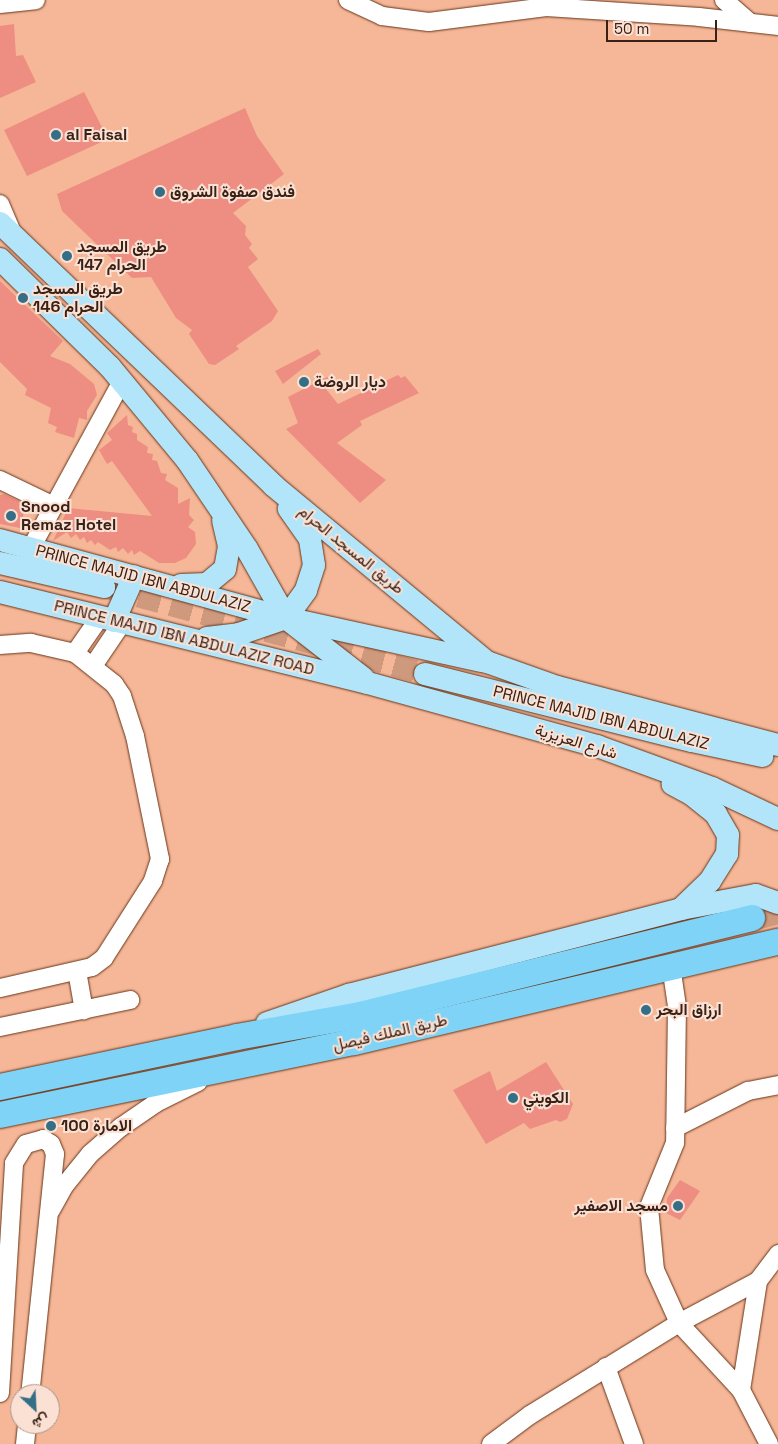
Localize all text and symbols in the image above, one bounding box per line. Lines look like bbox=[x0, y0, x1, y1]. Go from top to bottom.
scale bar bbox=[608, 10, 719, 42]
text: 50 m bbox=[614, 19, 649, 38]
place label: al Faisal bbox=[66, 125, 127, 145]
marker: al Faisal bbox=[50, 129, 62, 141]
place label: فندق صفوة الشروق bbox=[170, 182, 295, 202]
marker: فندق صفوة الشروق bbox=[154, 186, 166, 198]
place label: طريق المسجد الحرام 147 bbox=[77, 237, 167, 275]
marker: طريق المسجد الحرام 147 bbox=[61, 250, 73, 262]
place label: طريق المسجد الحرام 146 bbox=[33, 279, 123, 317]
marker: طريق المسجد الحرام 146 bbox=[17, 292, 29, 304]
place label: ديار الروضة bbox=[314, 372, 386, 392]
marker: ديار الروضة bbox=[298, 376, 310, 388]
place label: Snood Remaz Hotel bbox=[21, 497, 116, 535]
street label: طريق المسجد الحرام bbox=[294, 502, 408, 598]
marker: Snood Remaz Hotel bbox=[5, 510, 17, 522]
street label: PRINCE MAJID IBN ABDULAZIZ bbox=[33, 541, 253, 617]
street label: PRINCE MAJID IBN ABDULAZIZ ROAD bbox=[52, 596, 316, 680]
street label: PRINCE MAJID IBN ABDULAZIZ bbox=[491, 682, 711, 754]
street label: شارع العزيزية bbox=[533, 720, 619, 764]
place label: ارزاق البحر bbox=[656, 1000, 722, 1020]
marker: ارزاق البحر bbox=[640, 1004, 652, 1016]
street label: طريق الملك فيصل bbox=[331, 1011, 449, 1055]
place label: الكويتي bbox=[523, 1088, 569, 1108]
marker: الكويتي bbox=[507, 1092, 519, 1104]
place label: الامارة 100 bbox=[61, 1116, 132, 1136]
marker: الامارة 100 bbox=[45, 1120, 57, 1132]
place label: مسجد الاصفير bbox=[574, 1196, 668, 1216]
marker: مسجد الاصفير bbox=[672, 1200, 684, 1212]
north arrow bbox=[10, 1384, 60, 1434]
text: ش bbox=[29, 1410, 52, 1433]

